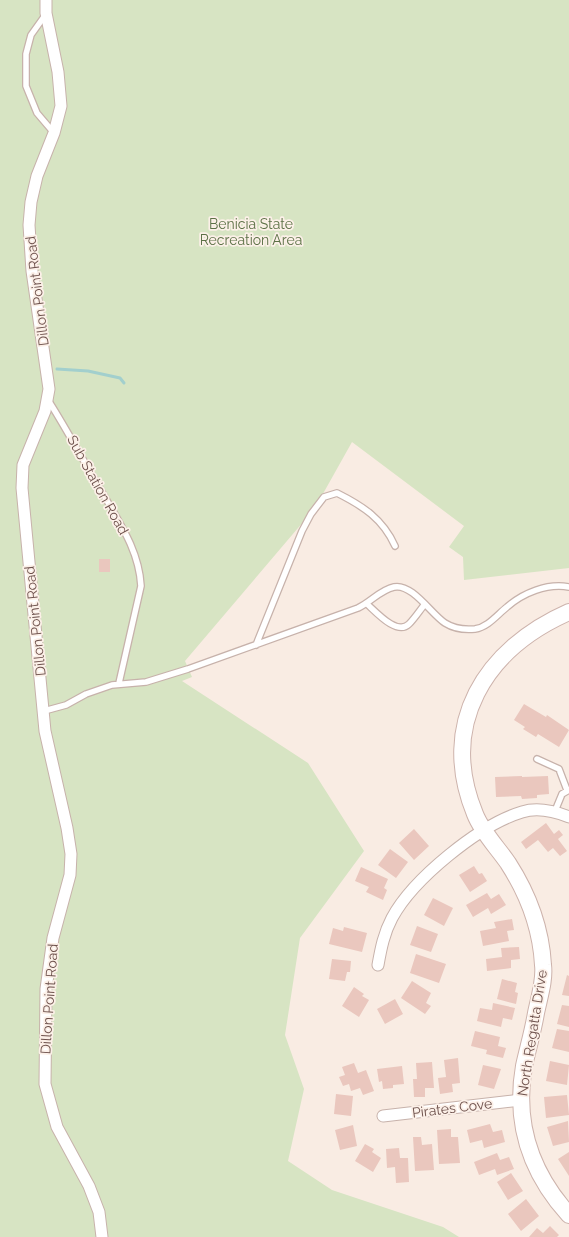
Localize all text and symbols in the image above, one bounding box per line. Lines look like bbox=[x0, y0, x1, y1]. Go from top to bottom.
park label: Benicia State Recreation Area bbox=[200, 216, 302, 248]
street label: Dillon Point Road bbox=[22, 235, 52, 347]
street label: Sub Station Road bbox=[64, 433, 132, 537]
street label: Dillon Point Road bbox=[21, 565, 49, 677]
street label: Dillon Point Road bbox=[37, 943, 61, 1055]
street label: North Regatta Drive bbox=[514, 969, 550, 1097]
street label: Pirates Cove bbox=[411, 1095, 493, 1121]

